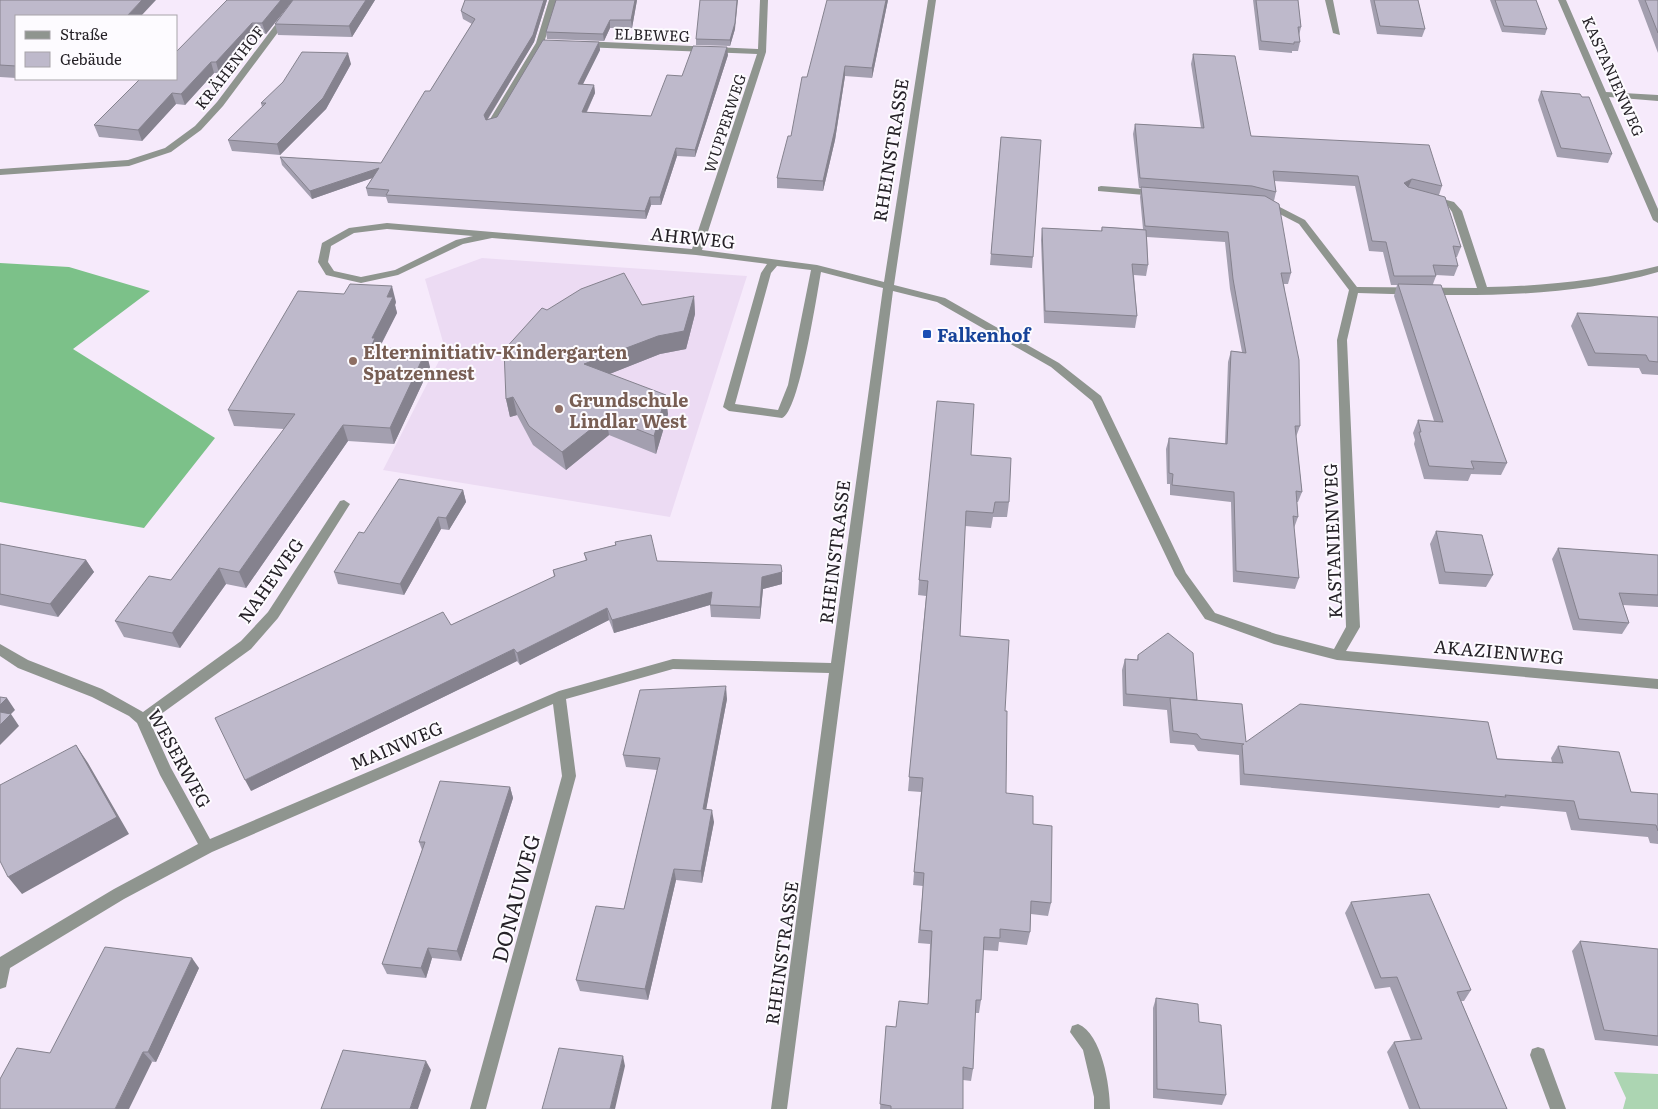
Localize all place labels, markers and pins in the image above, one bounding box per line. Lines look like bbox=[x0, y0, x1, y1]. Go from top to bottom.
place label: Falkenhof bbox=[937, 321, 1033, 348]
marker: Falkenhof bbox=[921, 328, 933, 340]
place label: Elterninitiativ-Kindergarten Spatzennest bbox=[363, 338, 628, 386]
marker: Elterninitiativ-Kindergarten Spatzennest bbox=[347, 355, 359, 367]
place label: Grundschule Lindlar West bbox=[569, 386, 689, 434]
marker: Grundschule Lindlar West bbox=[553, 403, 565, 415]

